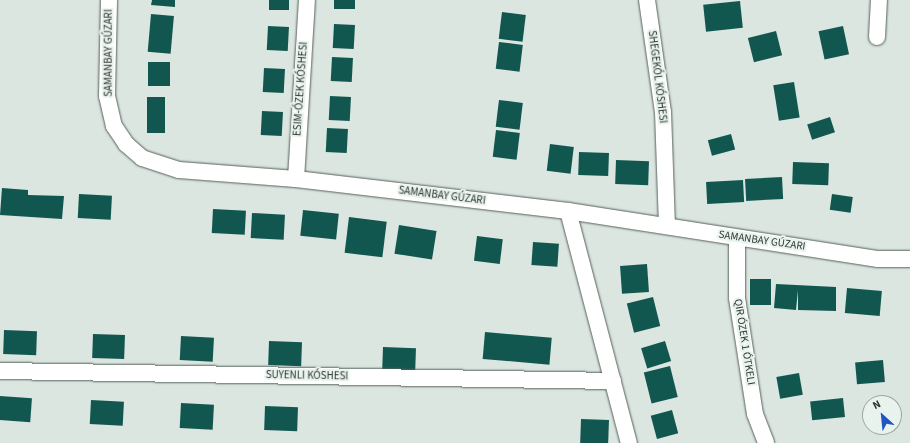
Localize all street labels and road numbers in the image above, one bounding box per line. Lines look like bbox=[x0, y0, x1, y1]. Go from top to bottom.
street label: SAMANBAY GÚZARI bbox=[102, 9, 116, 97]
street label: SHEGEKÓL KÓSHESI bbox=[645, 30, 669, 124]
street label: ESIM-ÓZEK KÓSHESI bbox=[291, 41, 311, 137]
street label: SAMANBAY GÚZARI bbox=[398, 184, 486, 208]
street label: SAMANBAY GÚZARI bbox=[718, 228, 806, 254]
street label: QIR ÓZEK 1 ÓTKELI bbox=[731, 298, 757, 386]
street label: SUYENLI KÓSHESI bbox=[266, 369, 348, 383]

